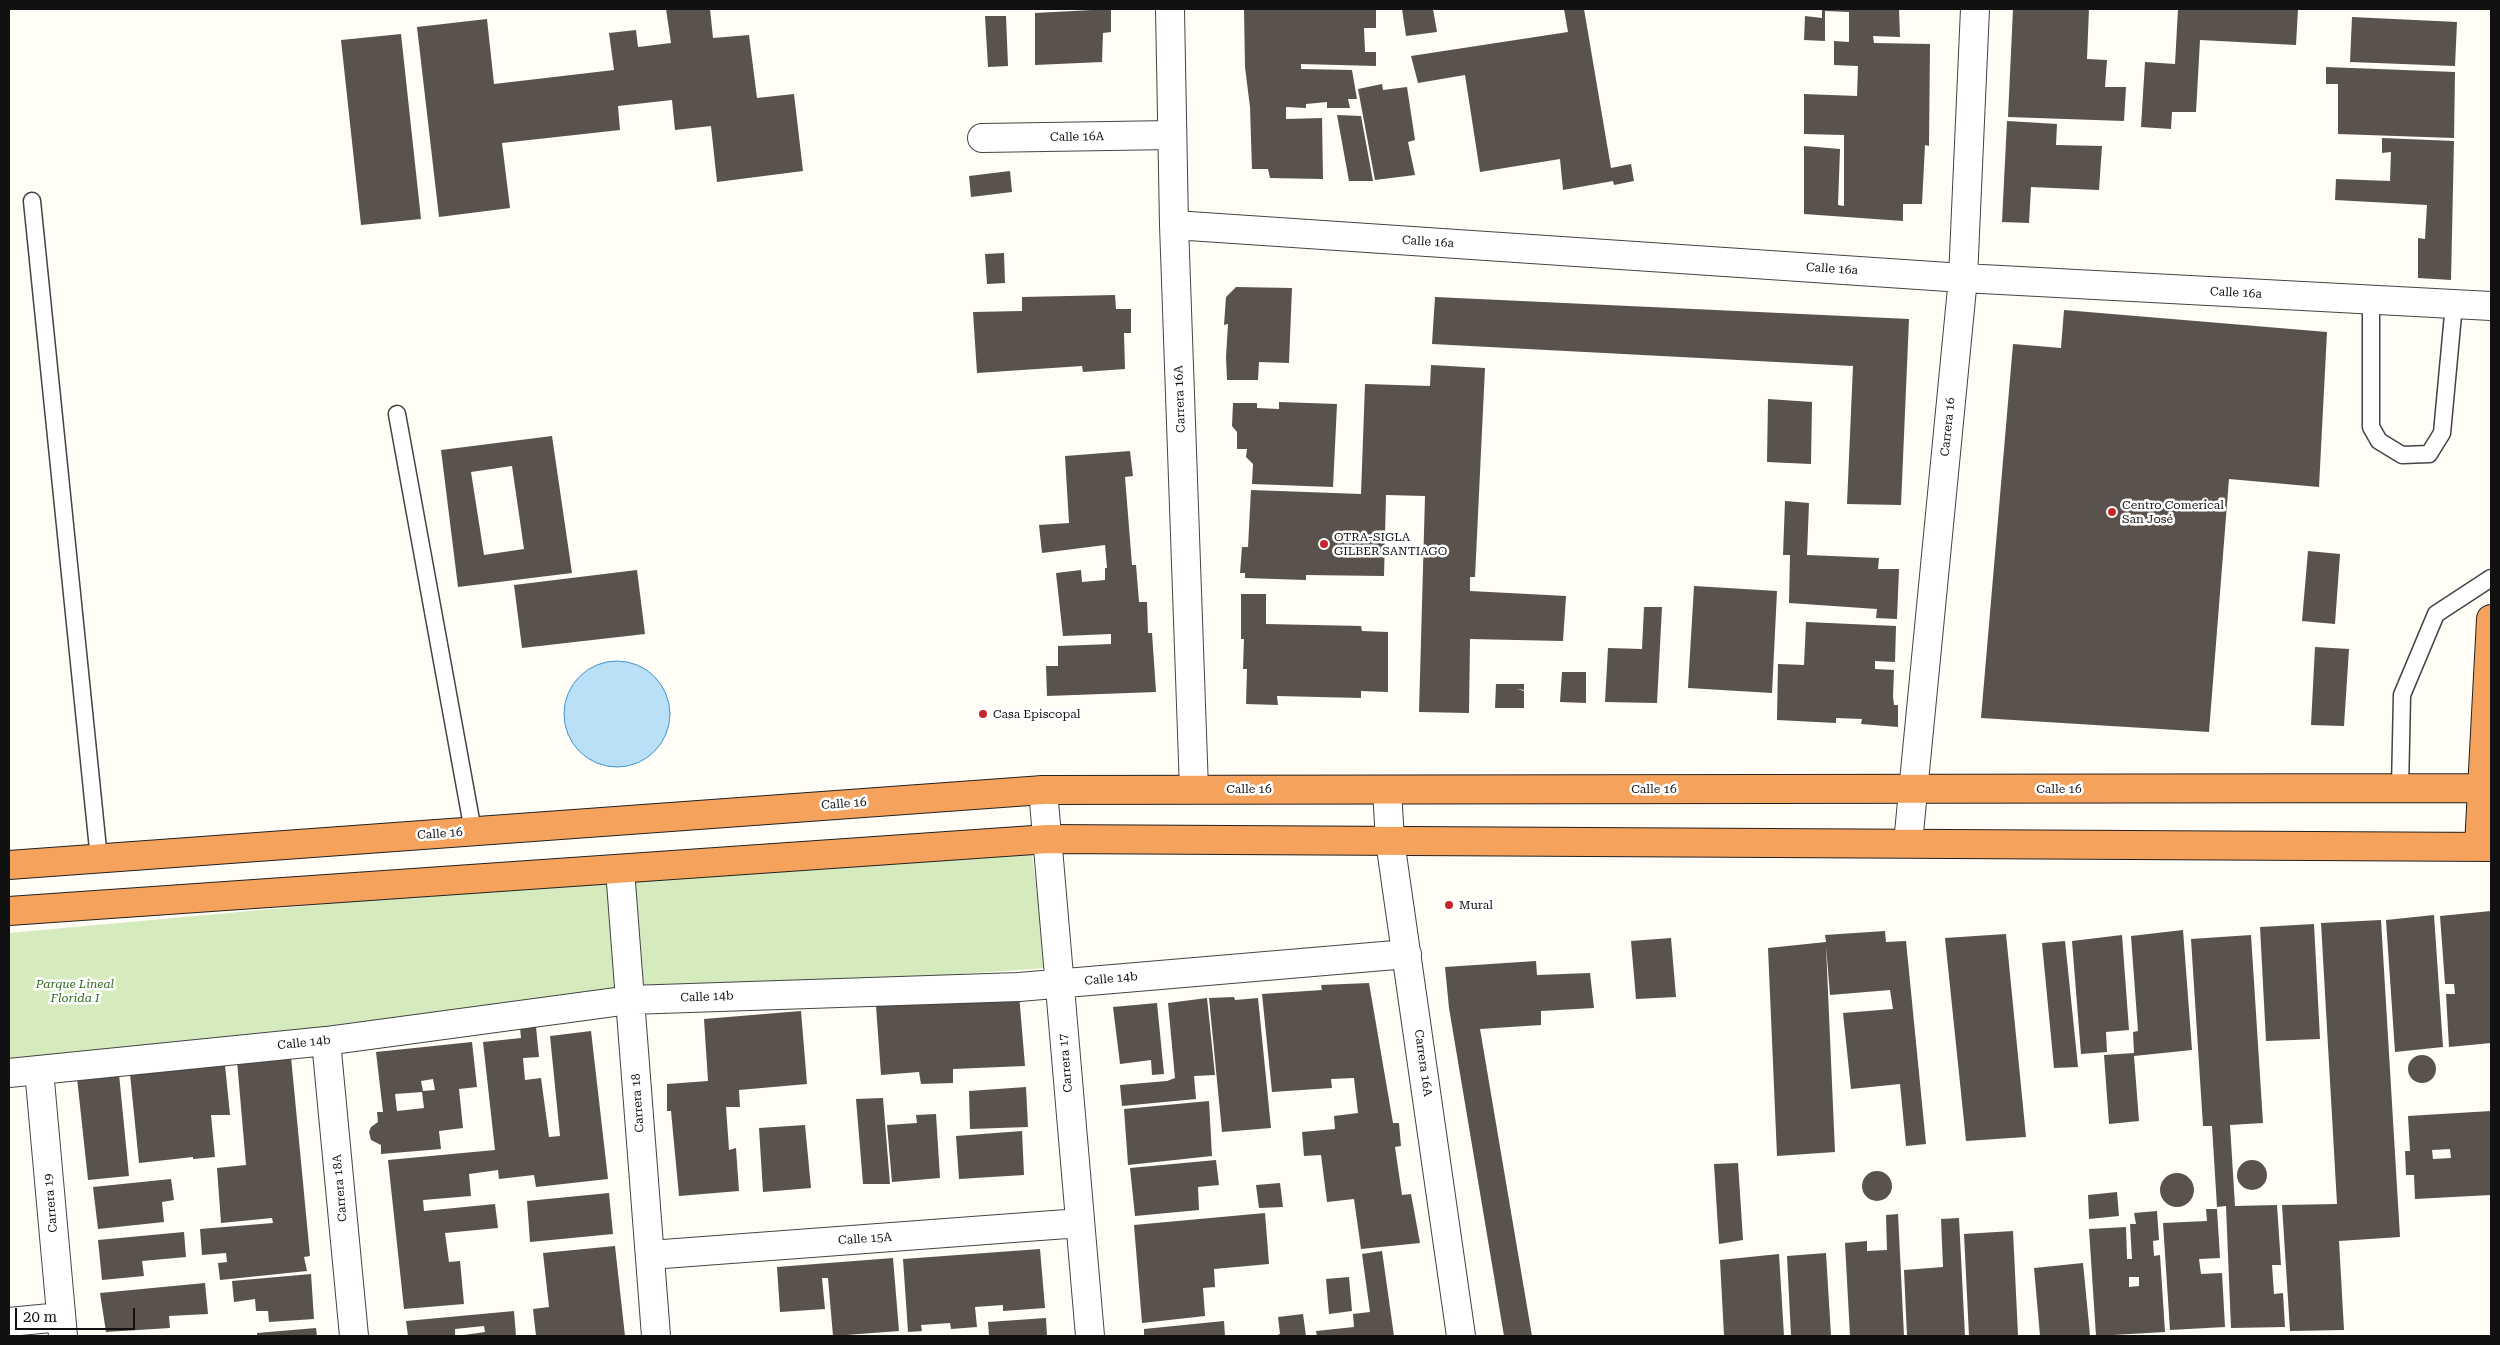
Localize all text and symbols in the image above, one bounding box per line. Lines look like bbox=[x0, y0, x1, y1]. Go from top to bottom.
street label: Calle 16A bbox=[1050, 129, 1104, 145]
street label: Calle 16a bbox=[1402, 233, 1454, 251]
street label: Calle 16a bbox=[1806, 260, 1858, 278]
street label: Calle 16a bbox=[2210, 284, 2262, 302]
street label: Carrera 16A bbox=[1172, 365, 1188, 433]
street label: Carrera 16 bbox=[1938, 397, 1958, 457]
place label: Centro Comerical San José bbox=[2122, 498, 2224, 526]
marker: Centro Comerical San José bbox=[2106, 506, 2118, 518]
place label: OTRA-SIGLA GILBER SANTIAGO bbox=[1334, 530, 1447, 558]
marker: OTRA-SIGLA GILBER SANTIAGO bbox=[1318, 538, 1330, 550]
place label: Casa Episcopal bbox=[993, 707, 1080, 721]
marker: Casa Episcopal bbox=[977, 708, 989, 720]
street label: Calle 16 bbox=[1226, 782, 1272, 796]
street label: Calle 16 bbox=[1631, 782, 1677, 796]
street label: Calle 16 bbox=[2036, 782, 2082, 796]
street label: Calle 16 bbox=[821, 795, 867, 813]
street label: Calle 16 bbox=[417, 825, 463, 843]
place label: Mural bbox=[1459, 898, 1493, 912]
marker: Mural bbox=[1443, 899, 1455, 911]
street label: Calle 14b bbox=[1084, 970, 1138, 988]
park label: Parque Lineal Florida I bbox=[36, 977, 114, 1005]
street label: Calle 14b bbox=[680, 989, 734, 1005]
street label: Carrera 16A bbox=[1411, 1029, 1435, 1097]
street label: Calle 14b bbox=[277, 1033, 331, 1053]
street label: Carrera 17 bbox=[1056, 1033, 1076, 1093]
street label: Carrera 18 bbox=[629, 1073, 647, 1133]
street label: Carrera 18A bbox=[330, 1154, 350, 1222]
street label: Carrera 19 bbox=[41, 1173, 61, 1233]
street label: Calle 15A bbox=[838, 1230, 892, 1248]
scale bar bbox=[18, 1298, 138, 1330]
text: 20 m bbox=[23, 1308, 57, 1326]

